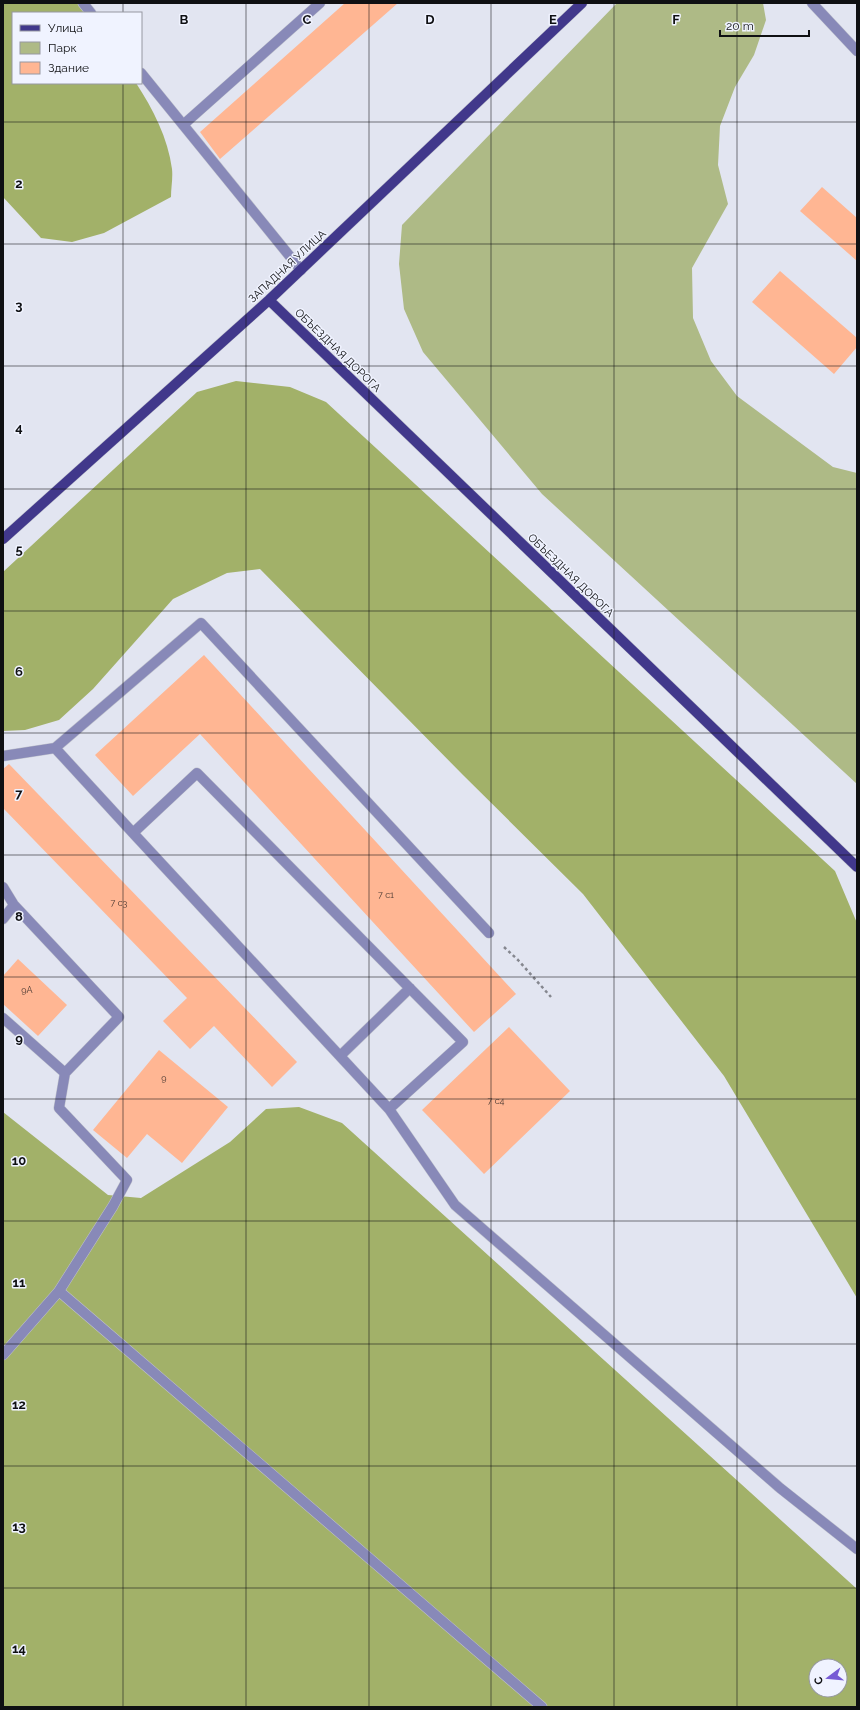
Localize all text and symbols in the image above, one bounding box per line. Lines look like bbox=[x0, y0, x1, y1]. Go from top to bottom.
legend bbox=[12, 12, 142, 84]
text: B bbox=[180, 12, 189, 27]
text: C bbox=[303, 12, 312, 27]
text: D bbox=[425, 12, 435, 27]
text: E bbox=[549, 12, 557, 27]
text: F bbox=[672, 12, 680, 27]
scale bar bbox=[720, 12, 809, 38]
text: 20 m bbox=[726, 19, 754, 33]
text: Улица bbox=[48, 21, 83, 35]
text: Парк bbox=[48, 41, 77, 55]
text: Здание bbox=[48, 61, 89, 75]
text: 2 bbox=[15, 176, 23, 191]
street label: ЗАПАДНАЯ УЛИЦА bbox=[246, 227, 329, 305]
text: 3 bbox=[15, 298, 23, 313]
street label: ОБЪЕЗДНАЯ ДОРОГА bbox=[292, 306, 384, 395]
text: 4 bbox=[15, 420, 23, 435]
street label: ОБЪЕЗДНАЯ ДОРОГА bbox=[525, 531, 617, 620]
text: 5 bbox=[15, 542, 23, 557]
text: 6 bbox=[15, 664, 23, 679]
text: 7 bbox=[15, 786, 23, 801]
house number: 7 с1 bbox=[378, 890, 394, 900]
house number: 7 с3 bbox=[111, 898, 128, 908]
text: 8 bbox=[15, 909, 23, 924]
house number: 9А bbox=[21, 985, 33, 995]
text: 9 bbox=[15, 1031, 23, 1046]
house number: 9 bbox=[161, 1073, 167, 1083]
house number: 7 с4 bbox=[488, 1096, 505, 1106]
text: 10 bbox=[12, 1153, 26, 1168]
text: 11 bbox=[13, 1275, 26, 1290]
text: 12 bbox=[12, 1397, 26, 1412]
text: 13 bbox=[12, 1519, 26, 1534]
text: 14 bbox=[12, 1641, 26, 1656]
north arrow bbox=[808, 1658, 848, 1698]
text: С bbox=[811, 1675, 826, 1686]

